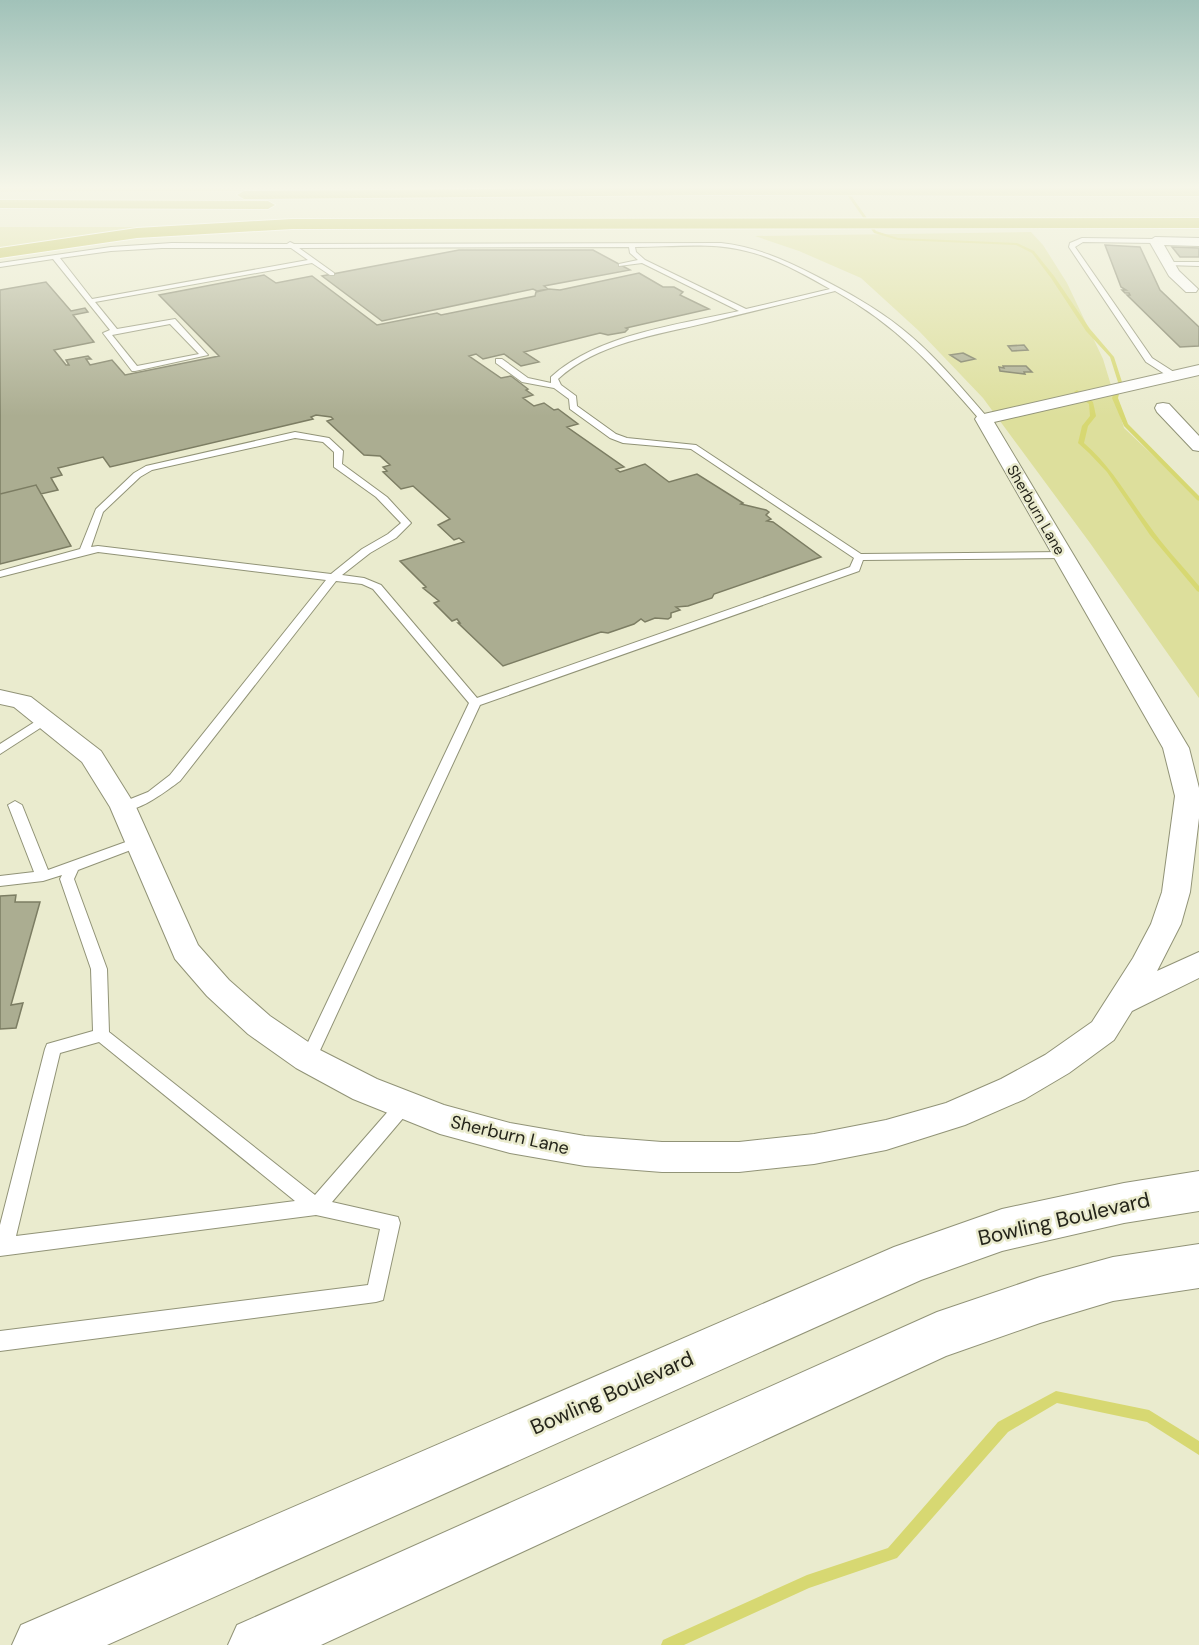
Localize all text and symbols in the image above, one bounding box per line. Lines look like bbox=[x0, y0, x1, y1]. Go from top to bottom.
street label: Sherburn Lane bbox=[1002, 461, 1070, 559]
street label: Sherburn Lane bbox=[448, 1110, 572, 1160]
street label: Bowling Boulevard bbox=[975, 1186, 1153, 1252]
street label: Bowling Boulevard bbox=[526, 1344, 698, 1442]

